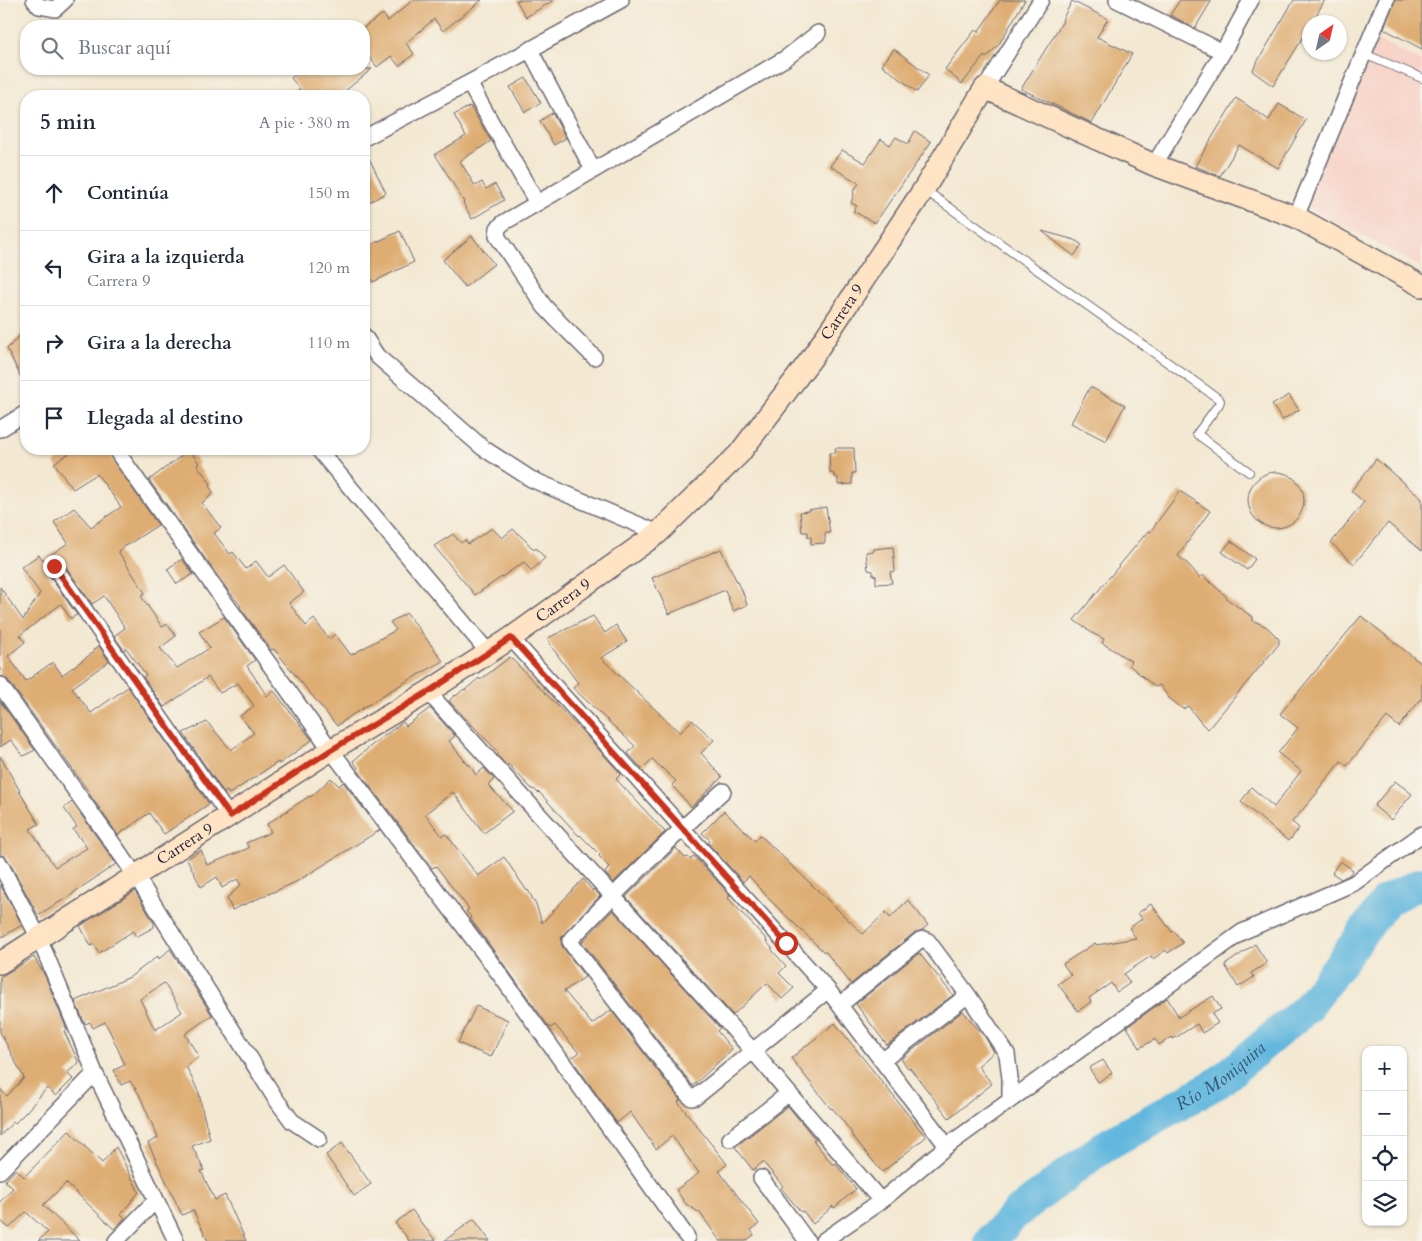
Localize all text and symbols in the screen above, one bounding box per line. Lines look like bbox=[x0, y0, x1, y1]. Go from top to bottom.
north arrow bbox=[1302, 15, 1347, 60]
search box bbox=[20, 20, 370, 75]
icon: search bbox=[38, 34, 66, 62]
text: Buscar aquí bbox=[78, 35, 171, 61]
text: 5 min bbox=[40, 108, 96, 137]
text: A pie · 380 m bbox=[259, 112, 350, 134]
icon: ahead bbox=[40, 179, 68, 207]
text: Continúa bbox=[87, 180, 169, 206]
text: 150 m bbox=[308, 182, 350, 204]
text: Gira a la izquierda bbox=[87, 244, 245, 270]
icon: left bbox=[40, 254, 68, 282]
text: 120 m bbox=[308, 257, 350, 279]
text: Carrera 9 bbox=[87, 270, 150, 292]
street label: Carrera 9 bbox=[815, 280, 869, 345]
icon: right bbox=[40, 329, 68, 357]
text: Gira a la derecha bbox=[87, 330, 232, 356]
text: 110 m bbox=[308, 332, 350, 354]
icon: arrive bbox=[40, 404, 68, 432]
text: Llegada al destino bbox=[87, 405, 243, 431]
route end bbox=[43, 555, 66, 578]
street label: Carrera 9 bbox=[531, 573, 596, 628]
street label: Carrera 9 bbox=[152, 818, 218, 870]
route start bbox=[775, 932, 798, 955]
water label: Río Moniquira bbox=[1171, 1035, 1271, 1116]
map controls bbox=[1362, 1046, 1407, 1226]
button: + bbox=[1362, 1046, 1407, 1091]
button: − bbox=[1362, 1091, 1407, 1136]
button: locate bbox=[1362, 1136, 1407, 1181]
button: layers bbox=[1362, 1181, 1407, 1226]

